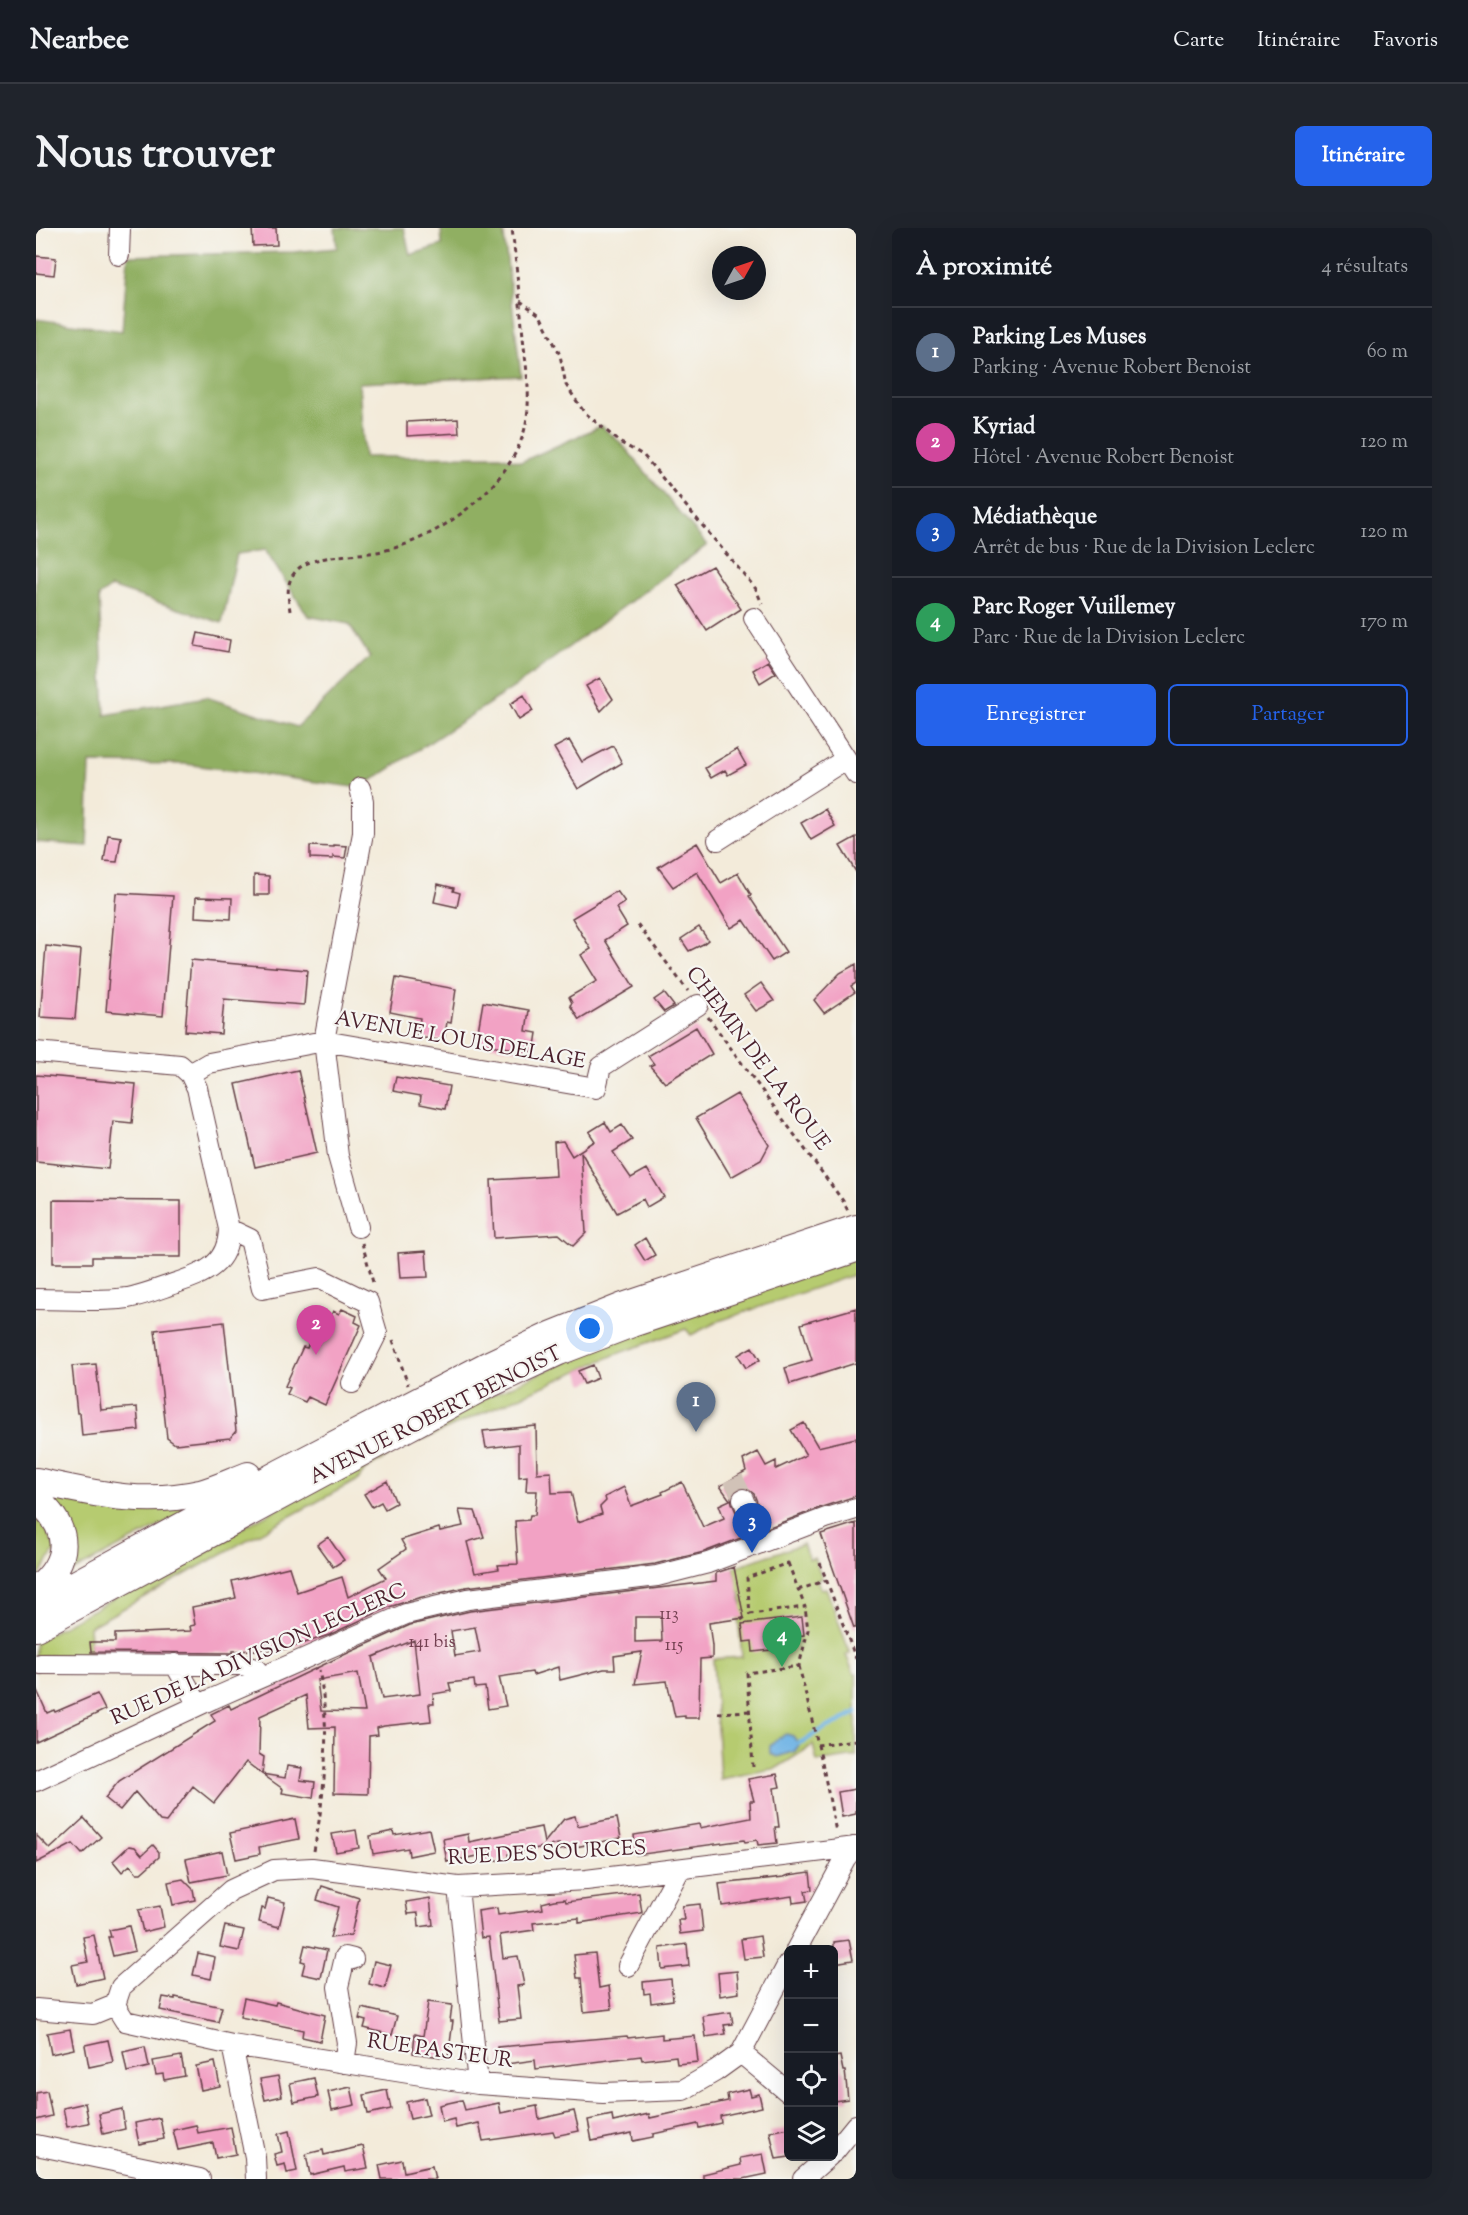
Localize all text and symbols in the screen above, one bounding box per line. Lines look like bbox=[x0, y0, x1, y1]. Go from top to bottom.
text: Nearbee bbox=[30, 21, 129, 61]
text: Carte bbox=[1173, 26, 1224, 56]
text: Itinéraire bbox=[1257, 26, 1340, 56]
text: Favoris bbox=[1373, 26, 1438, 56]
text: Nous trouver bbox=[36, 126, 275, 186]
button: Itinéraire bbox=[1295, 126, 1432, 186]
north arrow bbox=[712, 246, 766, 300]
text: À proximité bbox=[916, 249, 1052, 286]
text: 4 résultats bbox=[1322, 253, 1408, 282]
text: Parking Les Muses bbox=[973, 322, 1146, 354]
text: 1 bbox=[932, 338, 939, 367]
text: 60 m bbox=[1367, 338, 1408, 367]
text: Parking · Avenue Robert Benoist bbox=[973, 354, 1251, 383]
text: Kyriad bbox=[973, 412, 1035, 444]
text: 2 bbox=[931, 428, 940, 457]
text: 120 m bbox=[1360, 428, 1408, 457]
text: Hôtel · Avenue Robert Benoist bbox=[973, 444, 1234, 473]
text: Médiathèque bbox=[973, 502, 1097, 534]
text: 3 bbox=[931, 518, 940, 547]
text: 120 m bbox=[1360, 518, 1408, 547]
text: Arrêt de bus · Rue de la Division Leclerc bbox=[973, 534, 1315, 563]
text: Parc Roger Vuillemey bbox=[973, 592, 1175, 624]
text: 4 bbox=[930, 608, 941, 637]
text: 170 m bbox=[1360, 608, 1408, 637]
text: Parc · Rue de la Division Leclerc bbox=[973, 624, 1245, 653]
button: Enregistrer bbox=[916, 684, 1156, 746]
button: Partager bbox=[1168, 684, 1408, 746]
street label: CHEMIN DE LA ROUE bbox=[678, 961, 837, 1158]
street label: AVENUE LOUIS DELAGE bbox=[332, 1004, 588, 1078]
pin: 2 bbox=[296, 1306, 336, 1355]
your location bbox=[575, 1314, 604, 1343]
street label: AVENUE ROBERT BENOIST bbox=[304, 1339, 568, 1493]
pin: 1 bbox=[676, 1382, 716, 1432]
pin: 3 bbox=[732, 1504, 772, 1553]
street label: RUE DE LA DIVISION LECLERC bbox=[106, 1576, 412, 1734]
house number: 113 bbox=[659, 1602, 679, 1628]
pin: 4 bbox=[762, 1618, 802, 1667]
house number: 141 bis bbox=[408, 1630, 456, 1656]
house number: 115 bbox=[665, 1633, 683, 1659]
street label: RUE DES SOURCES bbox=[447, 1834, 647, 1874]
map controls bbox=[784, 1945, 838, 2161]
button: + bbox=[784, 1945, 838, 1999]
button: − bbox=[784, 1999, 838, 2053]
street label: RUE PASTEUR bbox=[365, 2027, 515, 2077]
button: locate bbox=[784, 2053, 838, 2107]
button: layers bbox=[784, 2107, 838, 2161]

